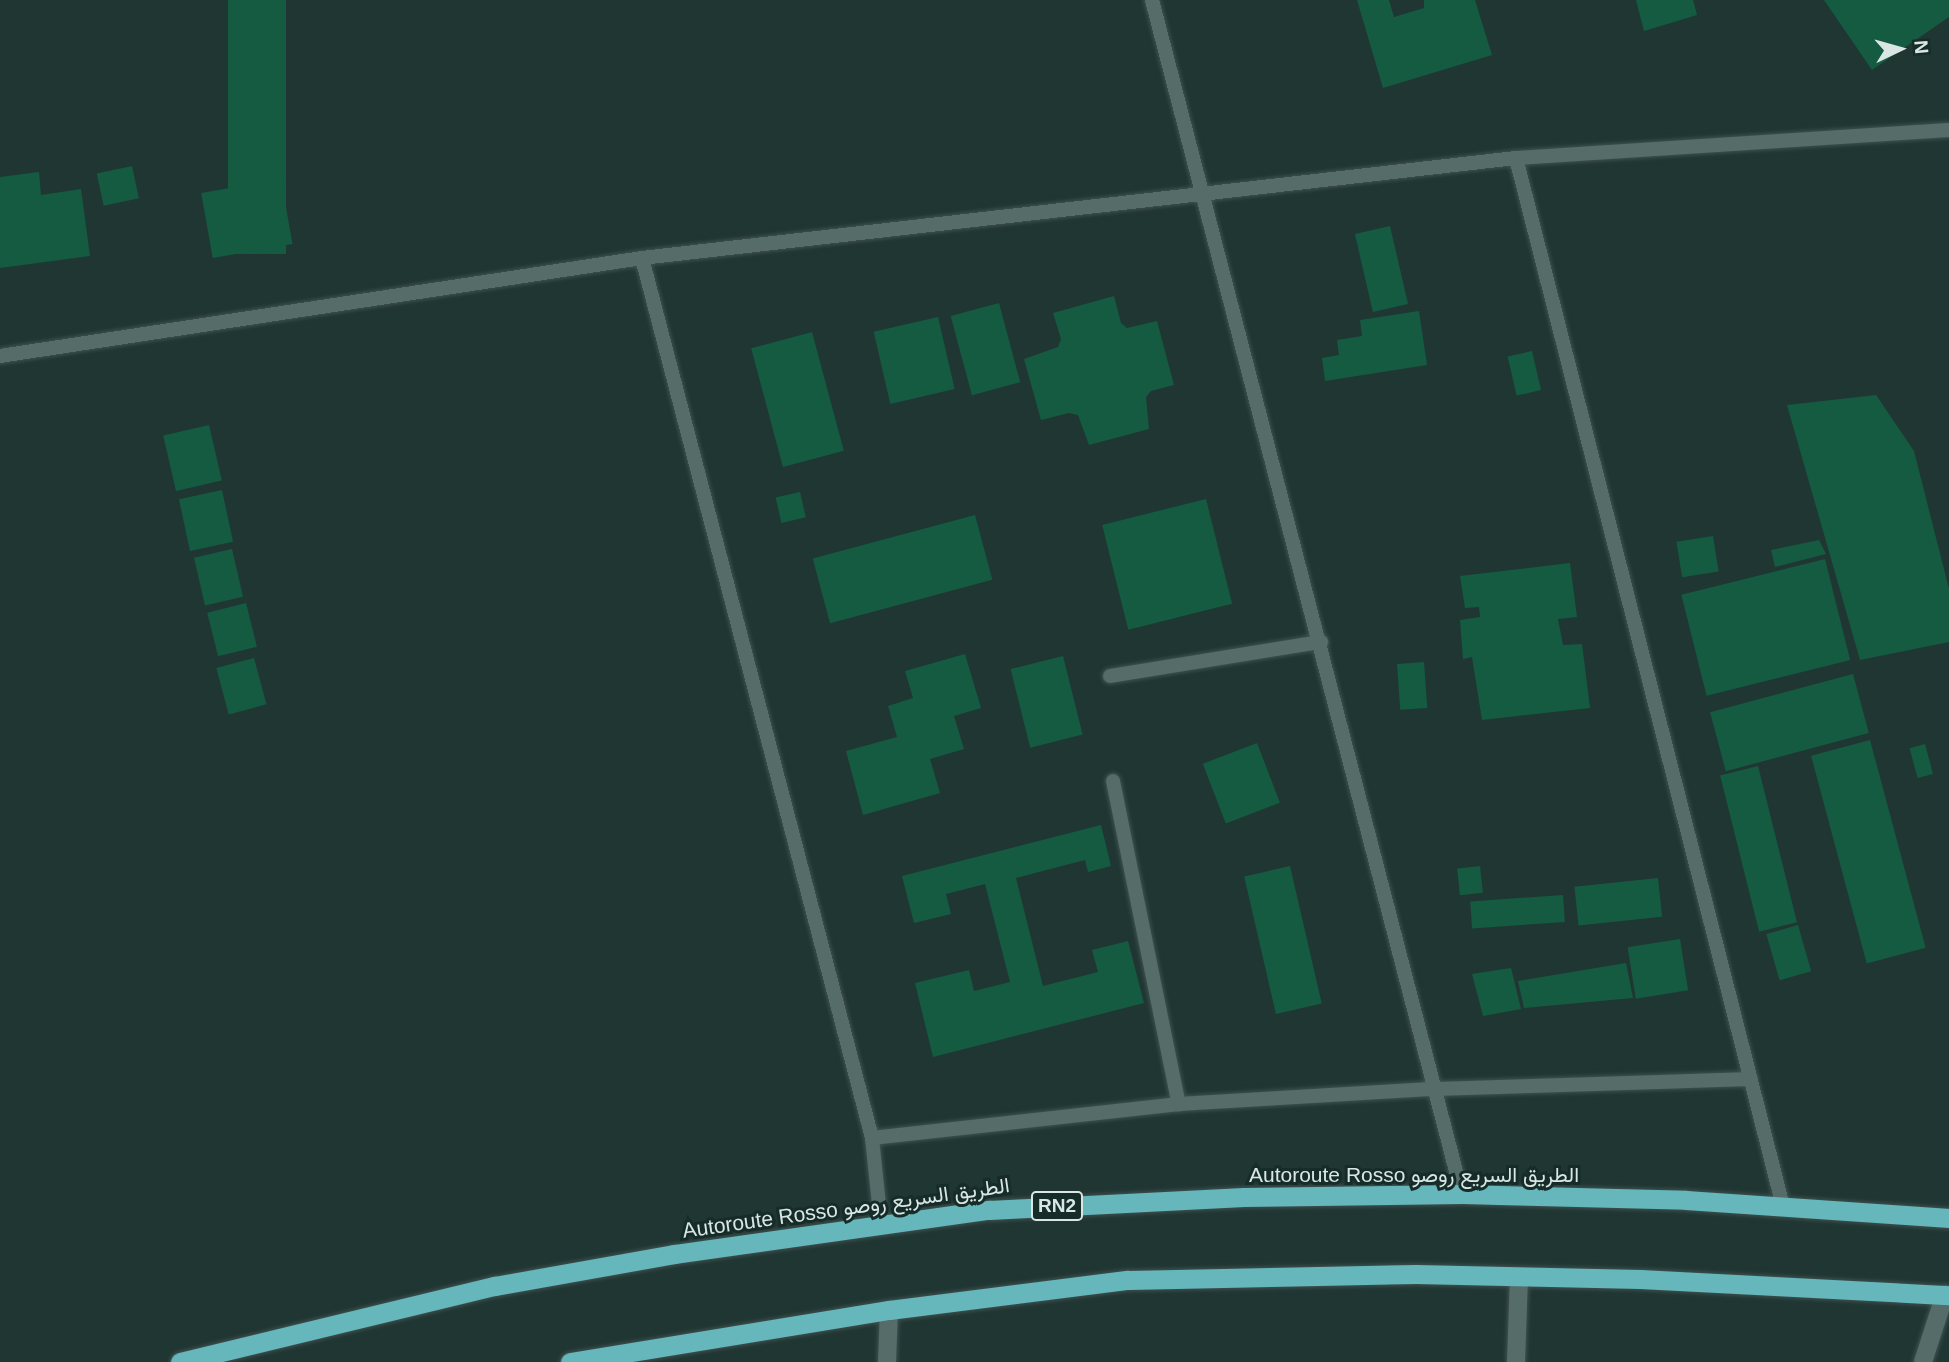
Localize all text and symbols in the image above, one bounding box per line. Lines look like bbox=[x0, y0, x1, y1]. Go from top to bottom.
north arrow bbox=[1865, 14, 1935, 84]
text: N bbox=[1910, 39, 1932, 55]
street label: Autoroute Rosso الطريق السريع روصو bbox=[1249, 1162, 1579, 1188]
street label: Autoroute Rosso الطريق السريع روصو bbox=[681, 1173, 1011, 1243]
road number: RN2 bbox=[1031, 1190, 1083, 1222]

